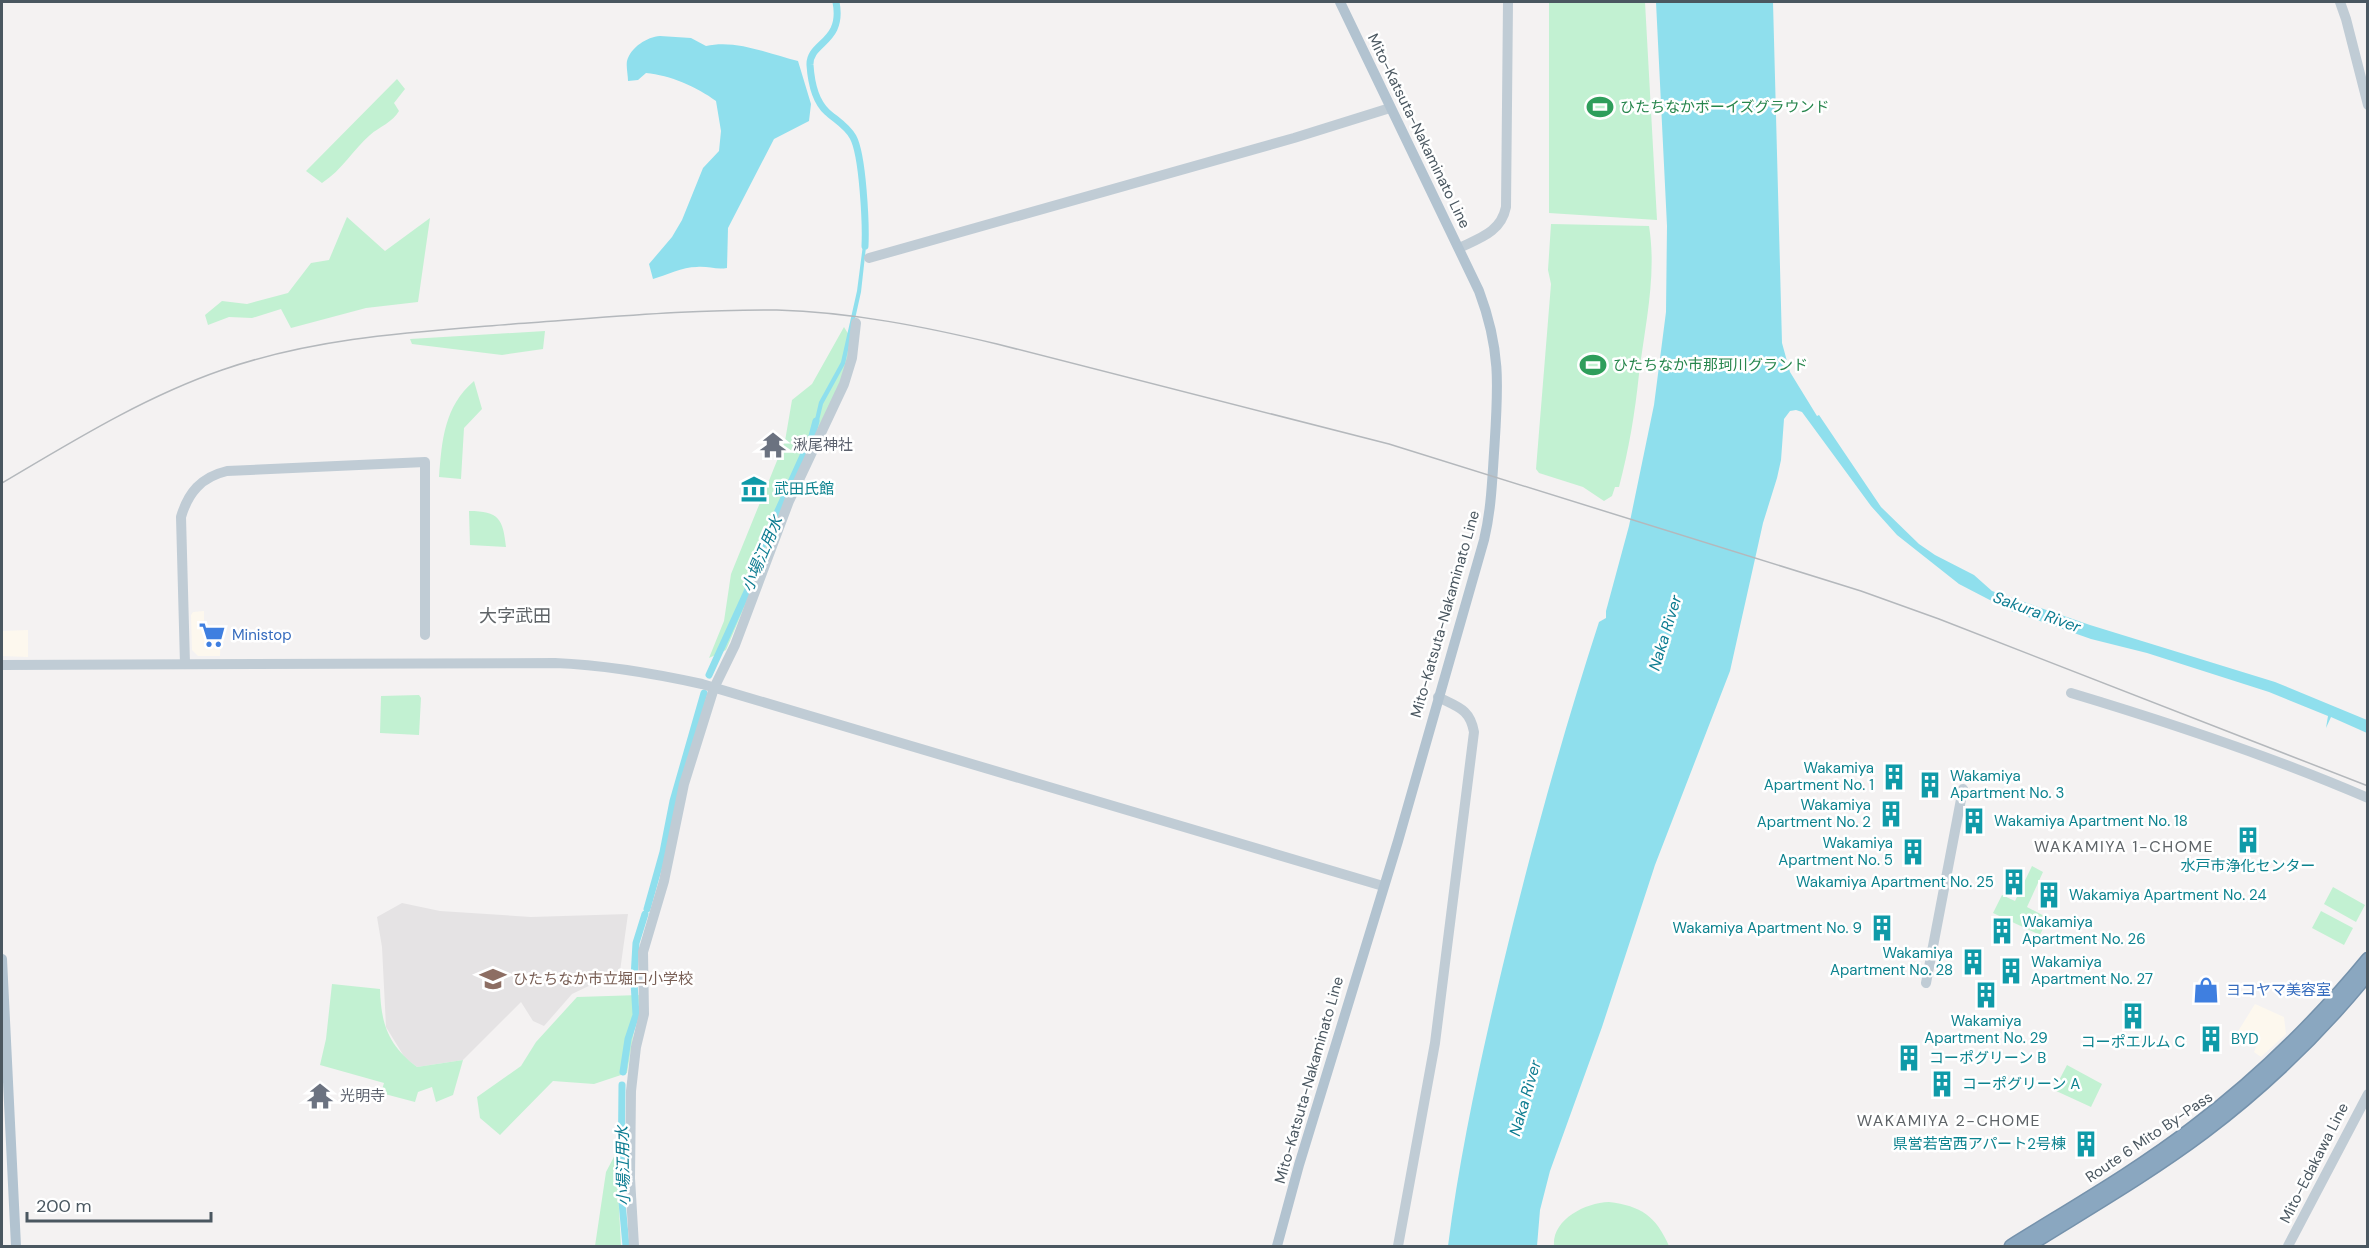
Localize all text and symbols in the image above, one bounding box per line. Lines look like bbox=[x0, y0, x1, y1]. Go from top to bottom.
street label: Mito-Katsuta-Nakaminato Line bbox=[1363, 30, 1475, 232]
sports icon: ひたちなかボーイズグラウンド bbox=[1585, 92, 1615, 122]
place label: ひたちなかボーイズグラウンド bbox=[1620, 97, 1830, 117]
sports icon: ひたちなか市那珂川グランド bbox=[1578, 350, 1608, 380]
place label: ひたちなか市那珂川グランド bbox=[1613, 355, 1808, 375]
temple icon: 湫尾神社 bbox=[758, 430, 788, 460]
place label: 湫尾神社 bbox=[793, 435, 853, 455]
museum icon: 武田氏館 bbox=[739, 474, 769, 504]
place label: 武田氏館 bbox=[774, 479, 834, 499]
street label: Mito-Katsuta-Nakaminato Line bbox=[1406, 508, 1484, 720]
water label: 小場江用水 bbox=[737, 511, 788, 595]
water label: Sakura River bbox=[1990, 586, 2085, 638]
water label: Naka River bbox=[1644, 592, 1687, 673]
district label: 大字武田 bbox=[479, 604, 551, 628]
supermarket icon: Ministop bbox=[197, 620, 227, 650]
place label: Ministop bbox=[232, 625, 292, 645]
place label: Wakamiya Apartment No. 1 bbox=[1764, 758, 1874, 795]
building icon: Wakamiya Apartment No. 1 bbox=[1879, 762, 1909, 792]
place label: Wakamiya Apartment No. 3 bbox=[1950, 766, 2064, 803]
building icon: Wakamiya Apartment No. 3 bbox=[1915, 770, 1945, 800]
place label: Wakamiya Apartment No. 2 bbox=[1757, 795, 1871, 832]
building icon: Wakamiya Apartment No. 2 bbox=[1876, 799, 1906, 829]
building icon: Wakamiya Apartment No. 18 bbox=[1959, 806, 1989, 836]
place label: Wakamiya Apartment No. 18 bbox=[1994, 811, 2188, 831]
building icon: 水戸市浄化センター bbox=[2233, 825, 2263, 855]
place label: Wakamiya Apartment No. 5 bbox=[1778, 833, 1893, 870]
district label: WAKAMIYA 1-CHOME bbox=[2034, 836, 2214, 857]
building icon: Wakamiya Apartment No. 5 bbox=[1898, 837, 1928, 867]
place label: 水戸市浄化センター bbox=[2180, 856, 2316, 876]
building icon: Wakamiya Apartment No. 25 bbox=[1999, 867, 2029, 897]
place label: Wakamiya Apartment No. 25 bbox=[1796, 872, 1994, 892]
building icon: Wakamiya Apartment No. 24 bbox=[2034, 880, 2064, 910]
place label: Wakamiya Apartment No. 24 bbox=[2069, 885, 2267, 905]
place label: Wakamiya Apartment No. 26 bbox=[2022, 912, 2146, 949]
building icon: Wakamiya Apartment No. 9 bbox=[1867, 913, 1897, 943]
building icon: Wakamiya Apartment No. 26 bbox=[1987, 916, 2017, 946]
place label: Wakamiya Apartment No. 9 bbox=[1672, 918, 1862, 938]
place label: Wakamiya Apartment No. 28 bbox=[1830, 943, 1953, 980]
building icon: Wakamiya Apartment No. 28 bbox=[1958, 947, 1988, 977]
place label: Wakamiya Apartment No. 27 bbox=[2031, 952, 2153, 989]
building icon: Wakamiya Apartment No. 27 bbox=[1996, 956, 2026, 986]
school or university icon: ひたちなか市立堀口小学校 bbox=[478, 964, 508, 994]
place label: ひたちなか市立堀口小学校 bbox=[513, 969, 693, 989]
street label: Mito-Katsuta-Nakaminato Line bbox=[1270, 974, 1348, 1186]
shop icon: ヨコヤマ美容室 bbox=[2191, 975, 2221, 1005]
building icon: Wakamiya Apartment No. 29 bbox=[1971, 980, 2001, 1010]
place label: ヨコヤマ美容室 bbox=[2226, 980, 2331, 1000]
building icon: コーポエルム C bbox=[2118, 1001, 2148, 1031]
place label: Wakamiya Apartment No. 29 bbox=[1924, 1011, 2048, 1048]
building icon: BYD bbox=[2196, 1024, 2226, 1054]
place label: BYD bbox=[2231, 1029, 2259, 1049]
place label: コーポエルム C bbox=[2081, 1032, 2185, 1052]
building icon: コーポグリーン B bbox=[1894, 1043, 1924, 1073]
place label: コーポグリーン B bbox=[1929, 1048, 2046, 1068]
water label: Naka River bbox=[1504, 1057, 1546, 1138]
building icon: コーポグリーン A bbox=[1927, 1069, 1957, 1099]
place label: コーポグリーン A bbox=[1962, 1074, 2080, 1094]
temple icon: 光明寺 bbox=[305, 1081, 335, 1111]
place label: 光明寺 bbox=[340, 1086, 385, 1106]
street label: Route 6 Mito By-Pass bbox=[2081, 1087, 2217, 1187]
street label: Mito-Edakawa Line bbox=[2275, 1099, 2353, 1227]
district label: WAKAMIYA 2-CHOME bbox=[1857, 1110, 2041, 1131]
water label: 小場江用水 bbox=[612, 1124, 634, 1206]
building icon: 県営若宮西アパート2号棟 bbox=[2071, 1129, 2101, 1159]
place label: 県営若宮西アパート2号棟 bbox=[1893, 1134, 2066, 1154]
scale bar bbox=[27, 1185, 212, 1223]
text: 200 m bbox=[36, 1194, 92, 1218]

